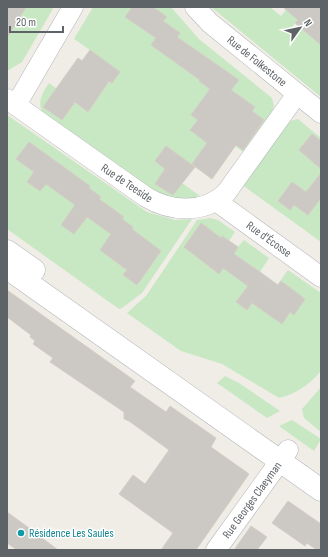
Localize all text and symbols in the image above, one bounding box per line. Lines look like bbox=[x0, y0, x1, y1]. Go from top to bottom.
scale bar bbox=[10, 8, 63, 34]
north arrow bbox=[280, 8, 320, 48]
text: 20 m bbox=[16, 15, 36, 30]
text: N bbox=[301, 17, 315, 29]
street label: Rue de Folkestone bbox=[224, 33, 290, 90]
street label: Rue de Teeside bbox=[98, 161, 156, 206]
street label: Rue d'Écosse bbox=[243, 218, 294, 261]
street label: Rue Georges Claeyman bbox=[219, 459, 285, 542]
place label: Résidence Les Saules bbox=[29, 526, 114, 541]
marker: Résidence Les Saules bbox=[16, 528, 26, 538]

